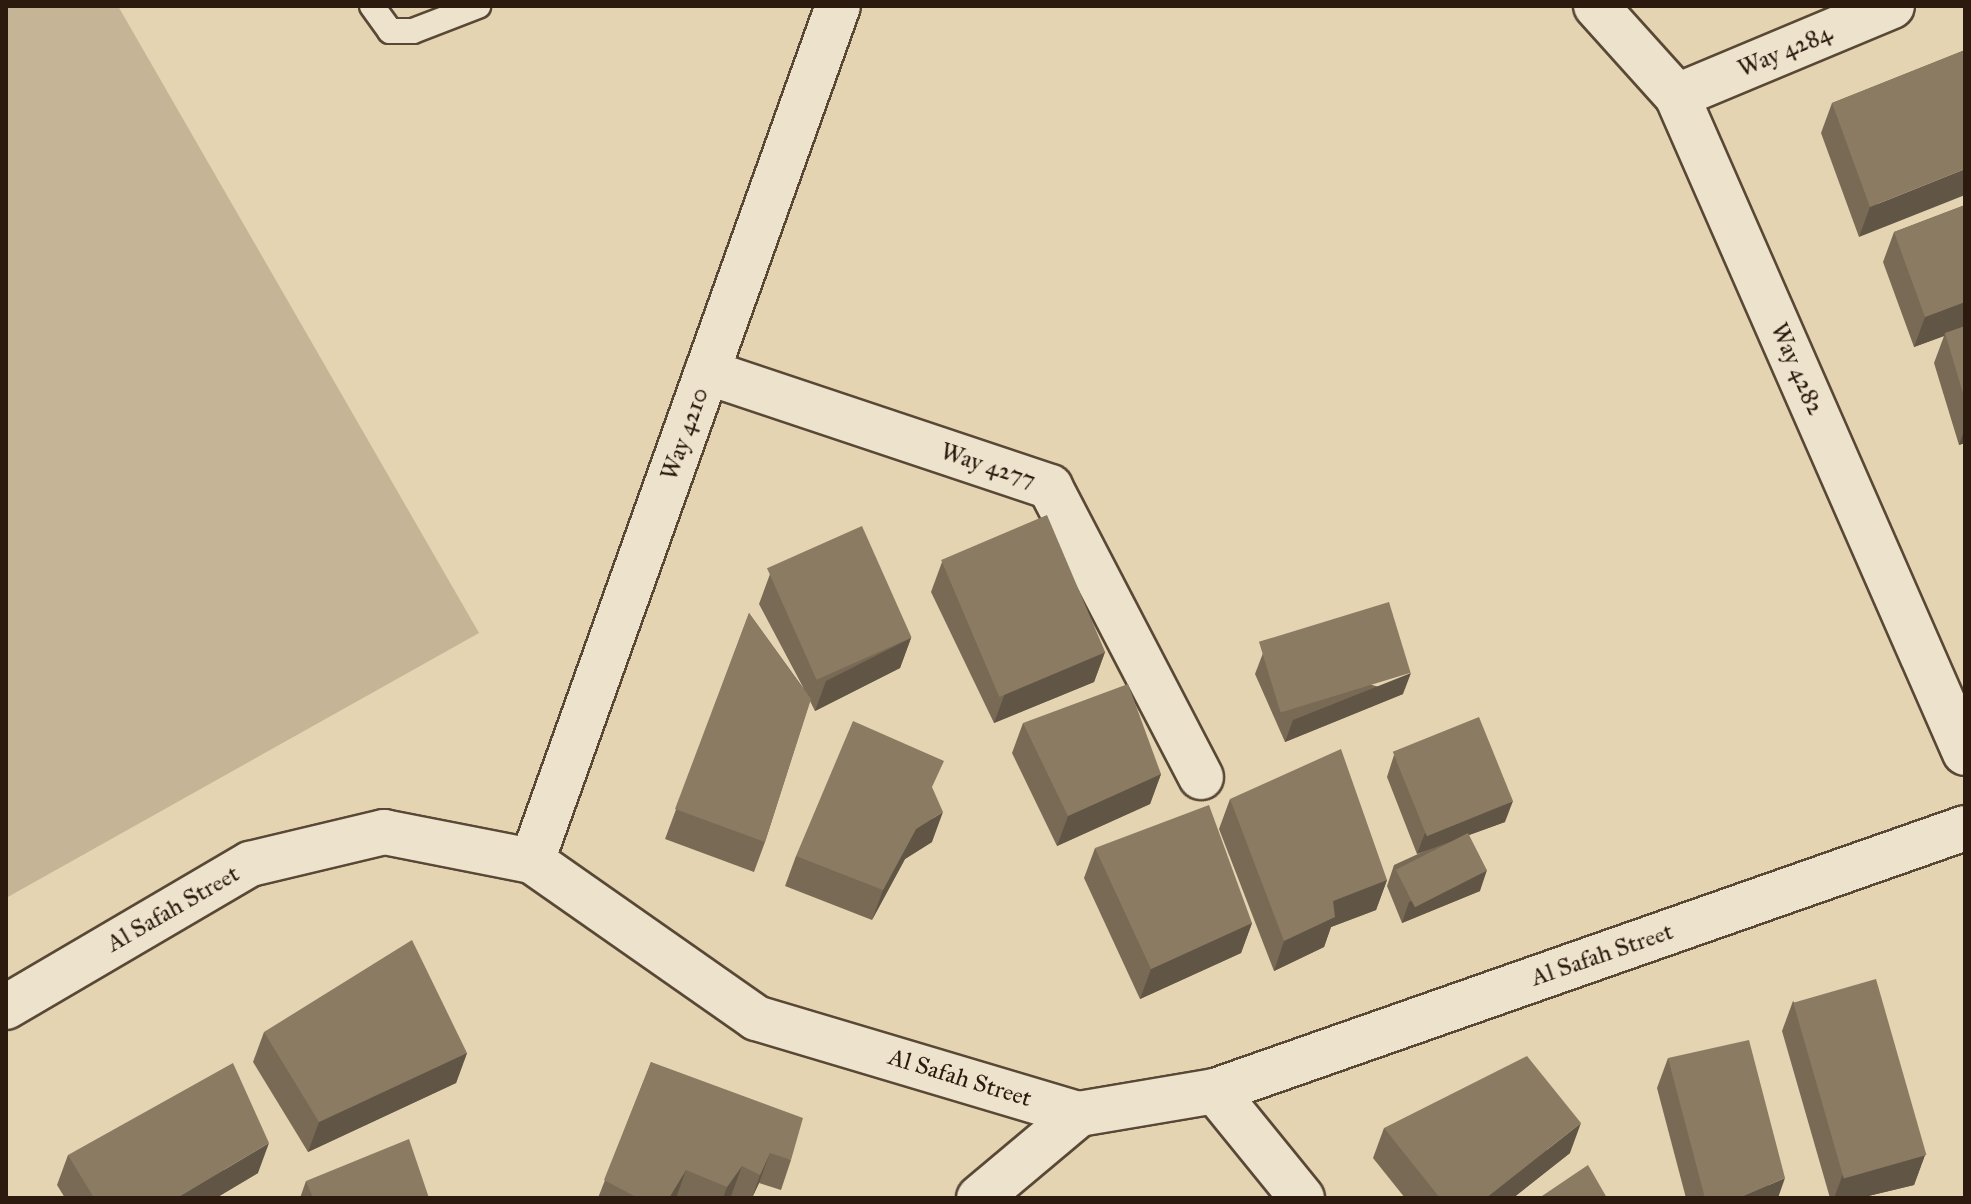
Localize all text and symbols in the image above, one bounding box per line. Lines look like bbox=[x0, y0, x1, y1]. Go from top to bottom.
street label: Way 4284 bbox=[1734, 18, 1836, 84]
street label: Way 4282 bbox=[1764, 319, 1830, 419]
street label: Way 4210 bbox=[655, 384, 715, 484]
street label: Way 4277 bbox=[937, 437, 1039, 495]
street label: Al Safah Street bbox=[102, 859, 244, 959]
street label: Al Safah Street bbox=[1527, 917, 1677, 993]
street label: Al Safah Street bbox=[885, 1043, 1035, 1113]

